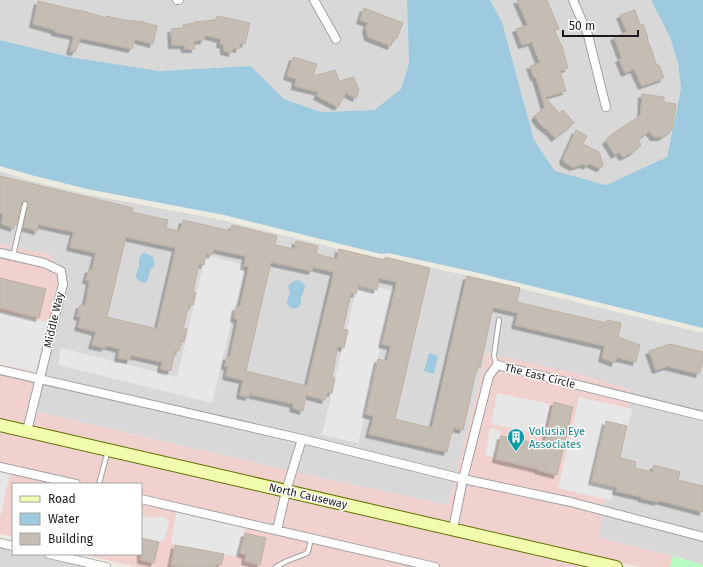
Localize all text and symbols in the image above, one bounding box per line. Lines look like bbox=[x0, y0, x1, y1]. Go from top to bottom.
scale bar bbox=[563, 12, 638, 38]
text: 50 m bbox=[569, 19, 595, 33]
street label: Middle Way bbox=[41, 290, 67, 349]
street label: The East Circle bbox=[503, 361, 577, 391]
place label: Volusia Eye Associates bbox=[529, 425, 585, 451]
building icon: Volusia Eye Associates bbox=[506, 427, 526, 452]
street label: North Causeway bbox=[268, 481, 349, 511]
legend bbox=[12, 483, 142, 555]
text: Road bbox=[48, 492, 76, 506]
text: Water bbox=[48, 512, 80, 526]
text: Building bbox=[48, 532, 94, 546]

